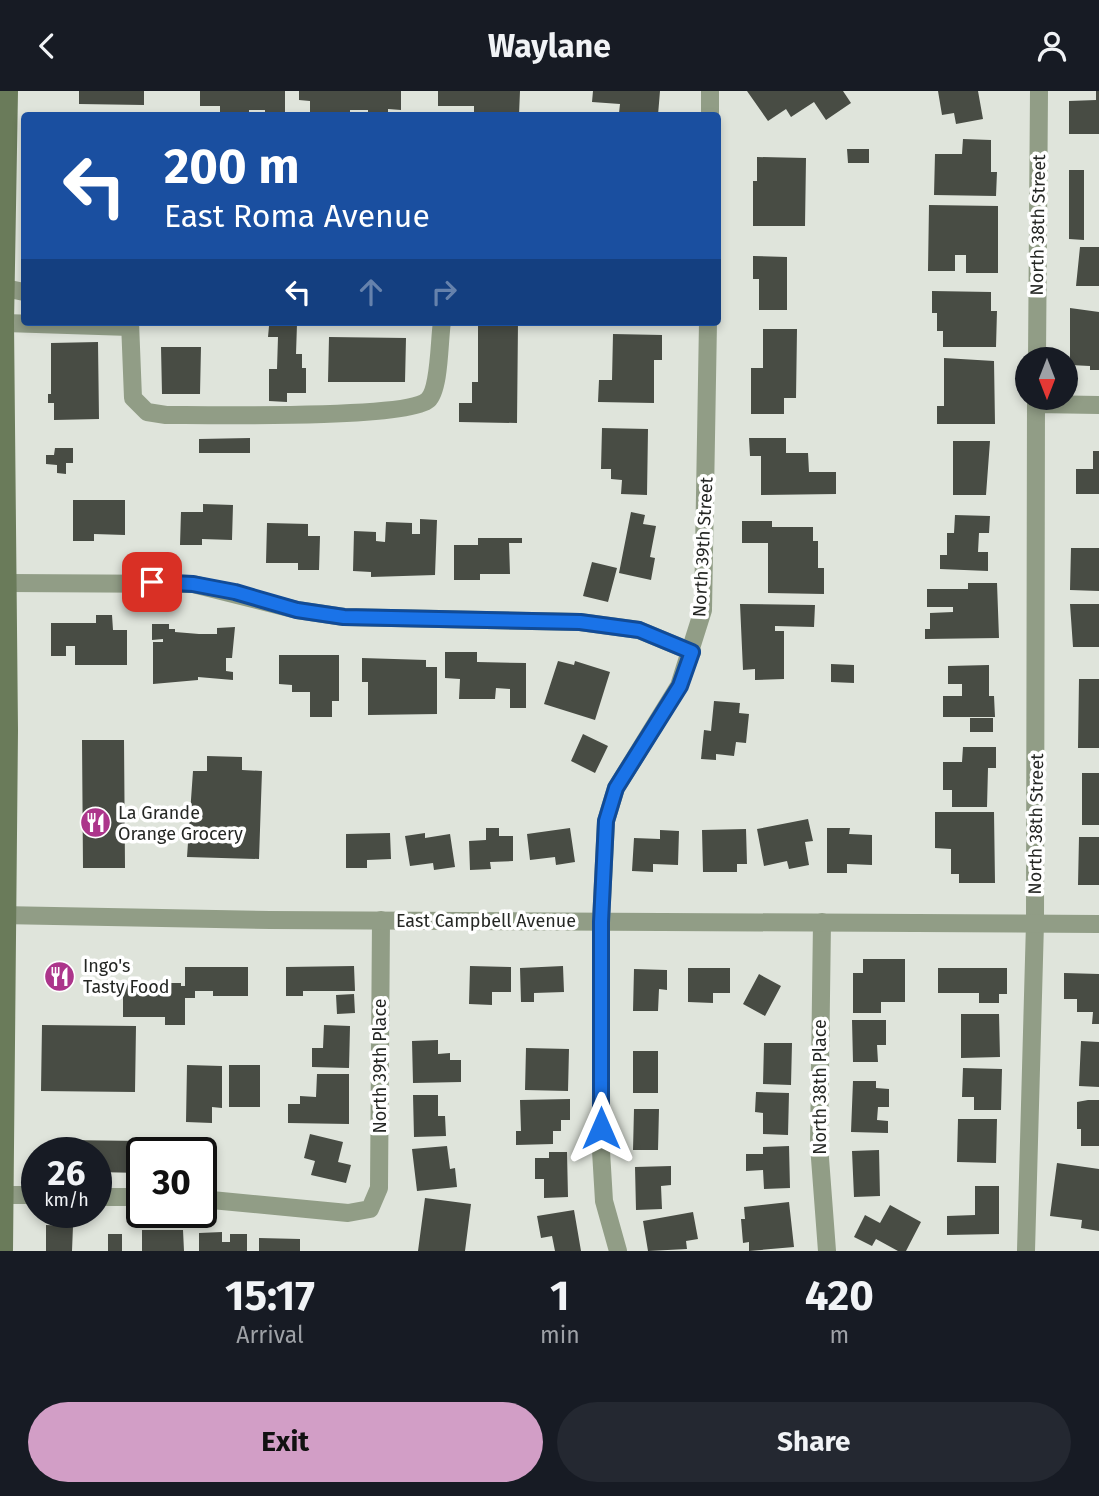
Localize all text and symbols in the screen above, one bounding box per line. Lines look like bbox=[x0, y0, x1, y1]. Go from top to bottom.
icon: back bbox=[28, 27, 66, 65]
text: Waylane bbox=[488, 27, 611, 65]
icon: person bbox=[1033, 27, 1071, 65]
text: 200 m bbox=[164, 137, 300, 196]
icon: left bbox=[49, 140, 140, 231]
street label: North 38th Street bbox=[1026, 154, 1050, 296]
text: East Roma Avenue bbox=[164, 197, 430, 235]
icon: left bbox=[279, 273, 317, 311]
icon: ahead bbox=[352, 273, 390, 311]
icon: right bbox=[425, 273, 463, 311]
north arrow bbox=[1015, 347, 1078, 409]
map controls bbox=[1015, 347, 1078, 410]
street label: North 39th Street bbox=[688, 476, 718, 618]
pin bbox=[122, 552, 182, 612]
icon: arrive bbox=[133, 563, 171, 601]
street label: North 38th Street bbox=[1024, 753, 1048, 895]
place label: La Grande Orange Grocery bbox=[118, 802, 243, 845]
restaurant icon: La Grande Orange Grocery bbox=[78, 806, 112, 840]
street label: East Campbell Avenue bbox=[396, 910, 576, 932]
place label: Ingo's Tasty Food bbox=[83, 955, 169, 998]
restaurant icon: Ingo's Tasty Food bbox=[43, 959, 77, 993]
street label: North 39th Place bbox=[369, 999, 391, 1133]
street label: North 38th Place bbox=[809, 1019, 831, 1155]
position arrow bbox=[564, 1091, 638, 1165]
speed limit sign: 30 bbox=[126, 1137, 217, 1228]
text: 26 bbox=[48, 1152, 85, 1194]
text: km/h bbox=[44, 1189, 89, 1211]
text: 15:17 bbox=[225, 1271, 315, 1321]
text: 1 bbox=[550, 1271, 570, 1321]
text: 420 bbox=[805, 1271, 874, 1321]
text: Arrival bbox=[236, 1321, 304, 1349]
text: min bbox=[540, 1321, 580, 1349]
text: m bbox=[829, 1321, 849, 1349]
button: Exit bbox=[28, 1402, 543, 1482]
button: Share bbox=[557, 1402, 1071, 1482]

